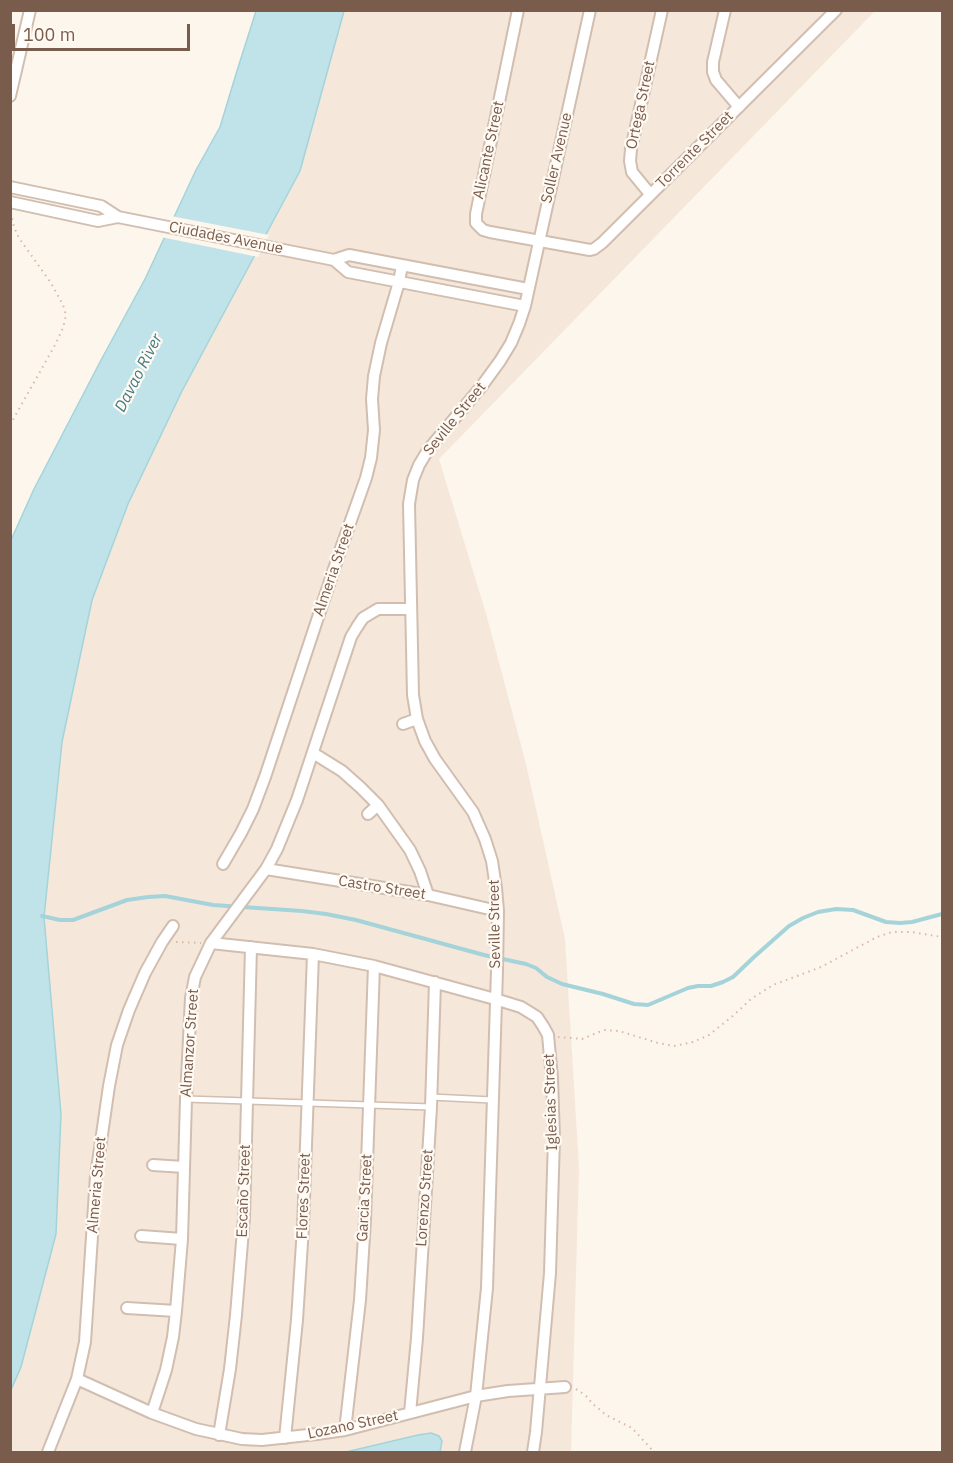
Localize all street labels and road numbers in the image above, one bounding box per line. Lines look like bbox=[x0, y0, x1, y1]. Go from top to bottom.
street label: Ortega Street bbox=[623, 59, 659, 151]
street label: Alicante Street bbox=[470, 99, 508, 201]
street label: Torrente Street bbox=[653, 108, 737, 192]
street label: Soller Avenue bbox=[538, 111, 576, 205]
street label: Ciudades Avenue bbox=[167, 218, 285, 258]
street label: Seville Street bbox=[420, 379, 490, 459]
street label: Almeria Street bbox=[310, 521, 358, 619]
street label: Castro Street bbox=[337, 872, 427, 904]
street label: Seville Street bbox=[485, 879, 505, 969]
street label: Almanzor Street bbox=[177, 988, 203, 1098]
street label: Iglesias Street bbox=[540, 1053, 562, 1151]
street label: Almeria Street bbox=[84, 1136, 110, 1234]
street label: Escaño Street bbox=[233, 1144, 255, 1238]
street label: Lorenzo Street bbox=[413, 1149, 437, 1247]
street label: Flores Street bbox=[293, 1152, 315, 1240]
street label: Garcia Street bbox=[354, 1154, 376, 1242]
street label: Lozano Street bbox=[306, 1407, 400, 1443]

